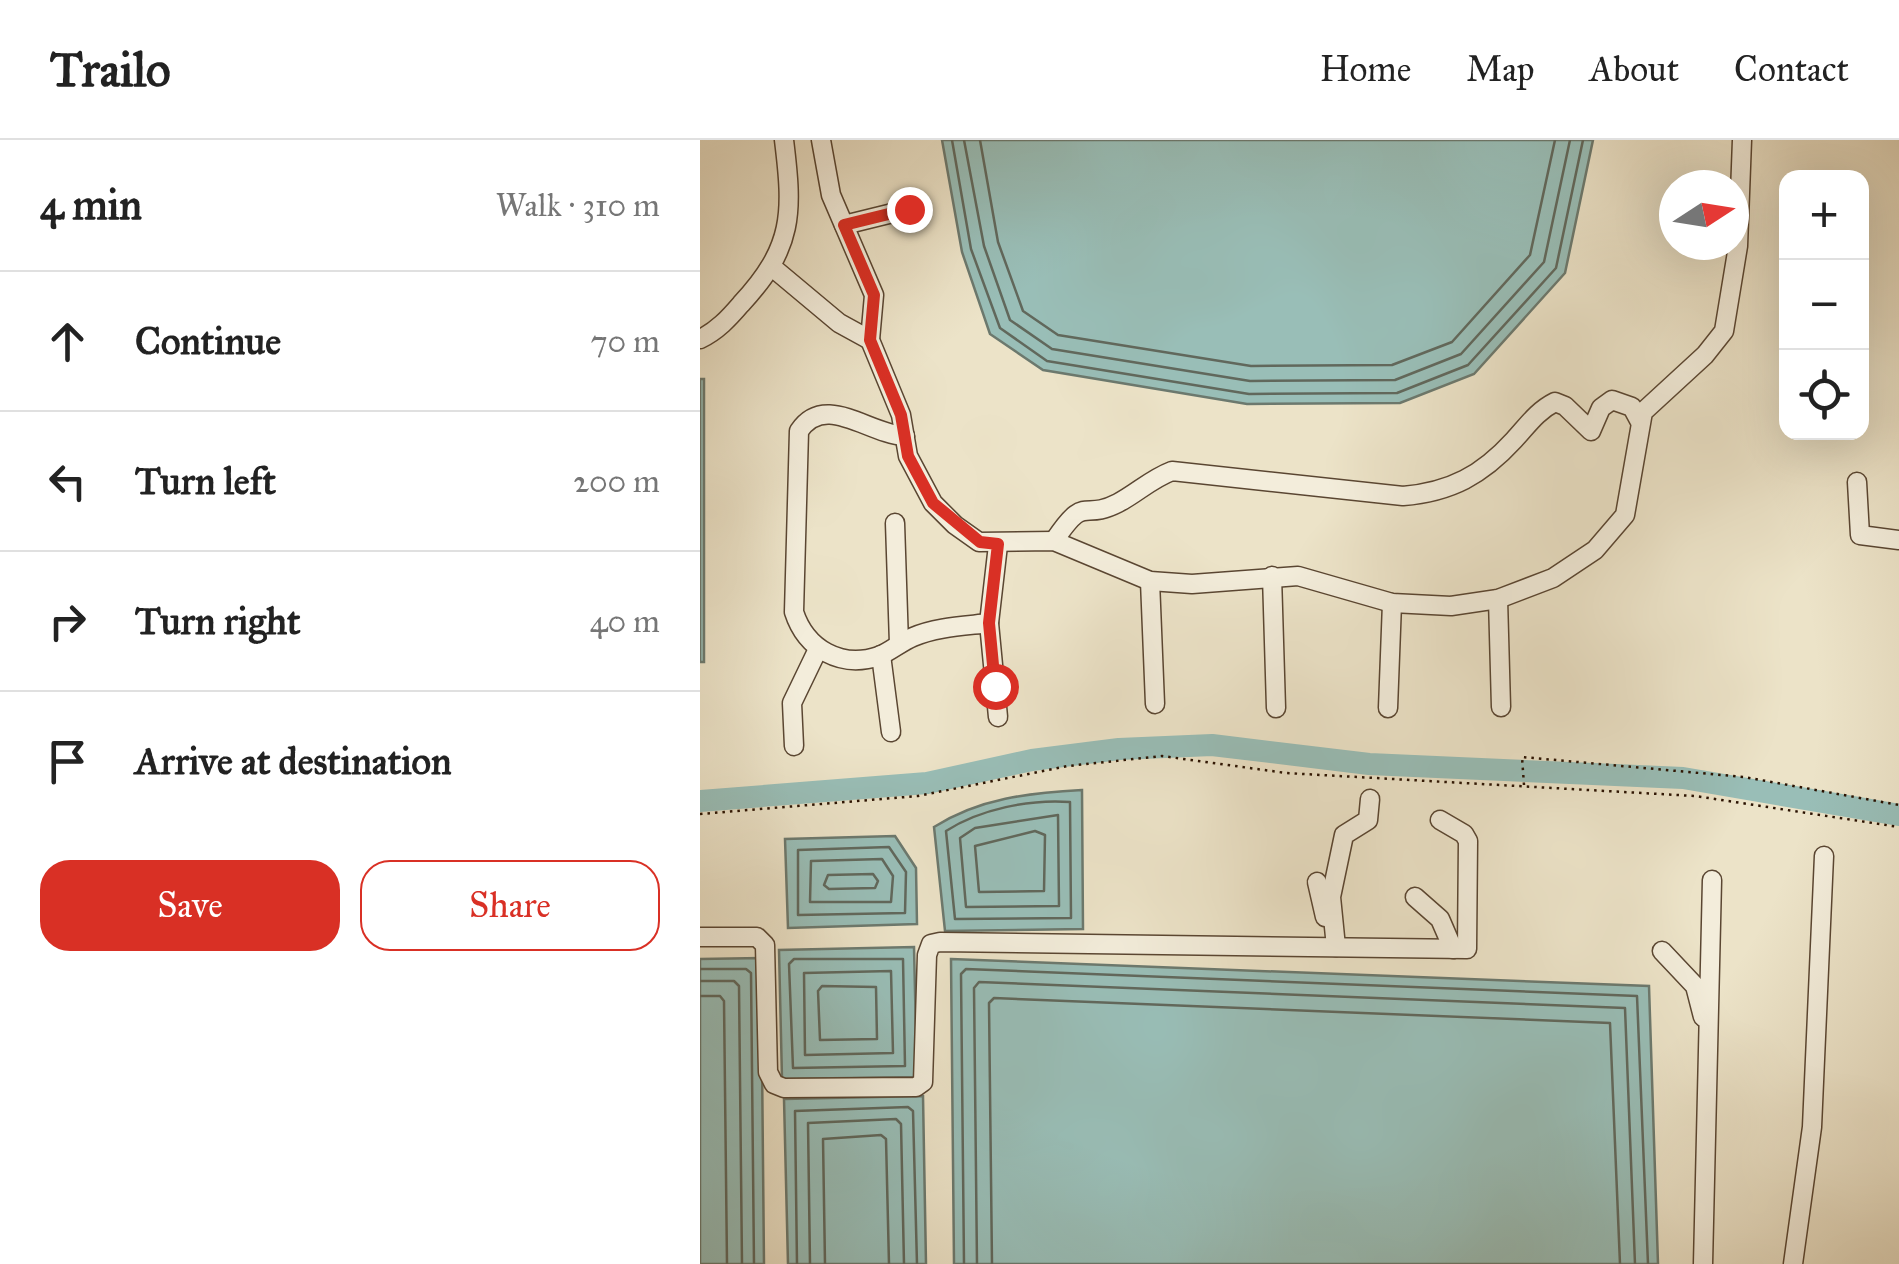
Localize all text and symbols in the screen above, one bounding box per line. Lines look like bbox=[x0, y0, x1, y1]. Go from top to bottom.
text: Trailo bbox=[50, 40, 171, 99]
text: Home bbox=[1320, 48, 1411, 91]
text: Map bbox=[1466, 48, 1535, 91]
text: About bbox=[1590, 48, 1679, 91]
text: Contact bbox=[1734, 48, 1849, 91]
north arrow bbox=[1659, 170, 1749, 260]
map controls bbox=[1779, 170, 1869, 440]
button: + bbox=[1779, 170, 1869, 260]
text: 4 min bbox=[40, 179, 142, 231]
text: Walk · 310 m bbox=[496, 186, 660, 225]
route end bbox=[887, 187, 933, 233]
button: − bbox=[1779, 260, 1869, 350]
icon: ahead bbox=[40, 314, 95, 369]
text: Continue bbox=[135, 318, 281, 364]
text: 70 m bbox=[591, 322, 660, 361]
button: locate bbox=[1779, 350, 1869, 440]
icon: left bbox=[40, 454, 95, 509]
text: Turn left bbox=[135, 458, 276, 504]
text: 200 m bbox=[573, 462, 660, 501]
icon: right bbox=[40, 594, 95, 649]
text: Turn right bbox=[135, 598, 301, 644]
text: 40 m bbox=[590, 602, 660, 641]
route start bbox=[973, 664, 1019, 710]
icon: arrive bbox=[40, 734, 95, 789]
text: Arrive at destination bbox=[135, 738, 452, 784]
button: Save bbox=[40, 860, 340, 951]
button: Share bbox=[360, 860, 660, 951]

